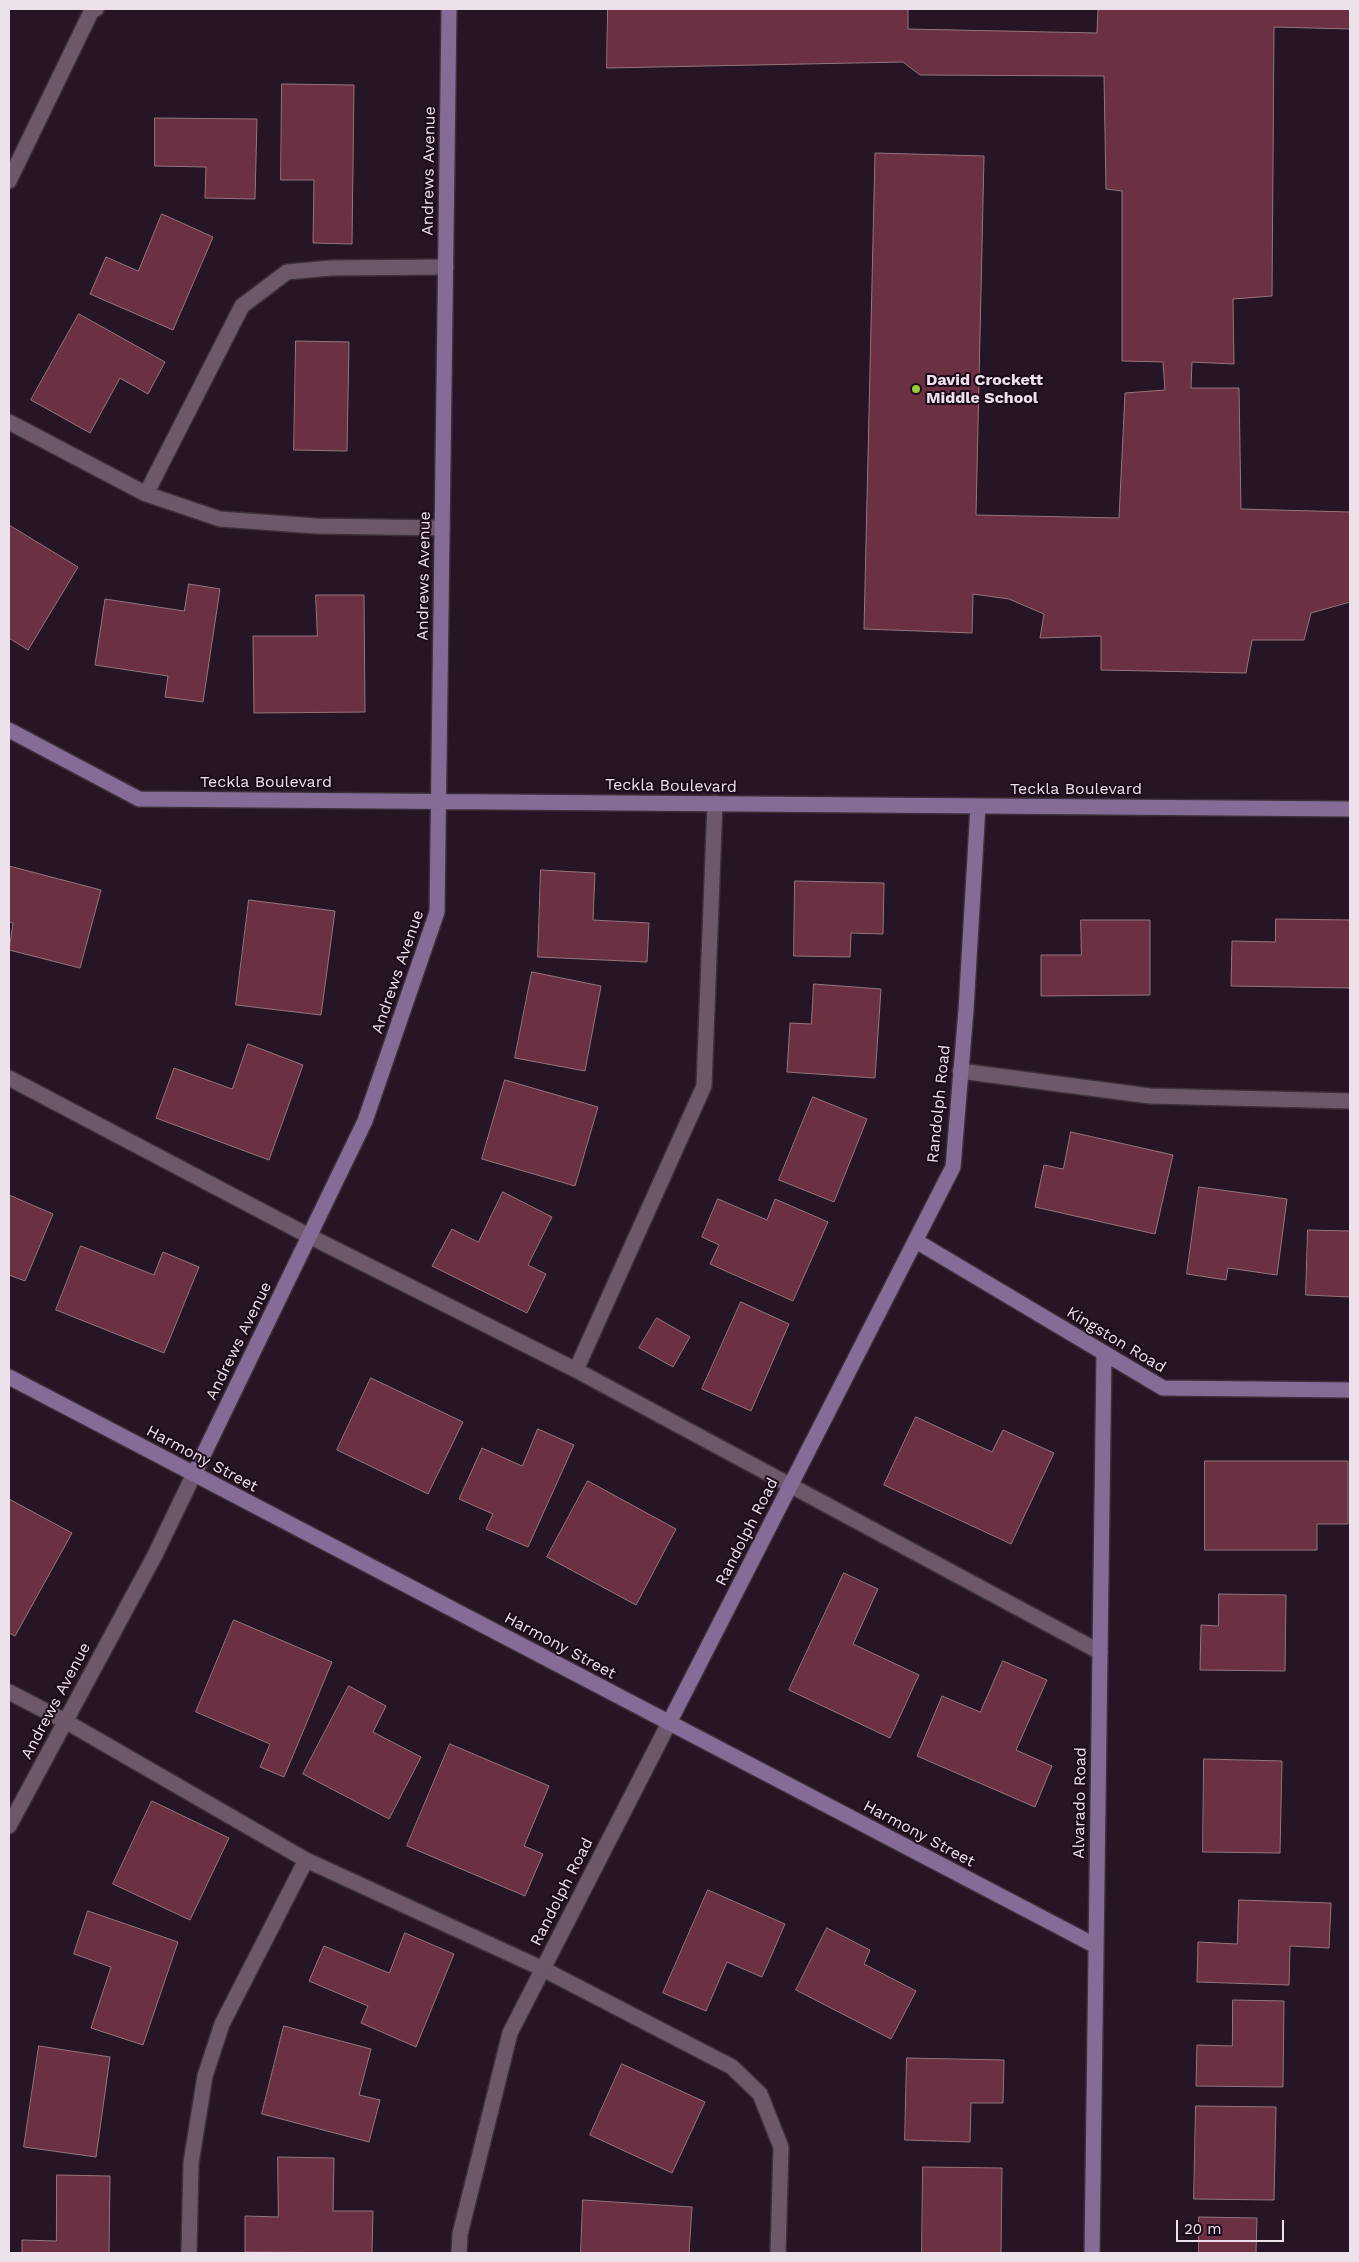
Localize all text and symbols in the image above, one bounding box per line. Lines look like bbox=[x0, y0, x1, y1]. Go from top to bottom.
street label: Andrews Avenue bbox=[418, 106, 440, 236]
place label: David Crockett Middle School bbox=[926, 370, 1043, 408]
marker: David Crockett Middle School bbox=[910, 383, 922, 395]
street label: Andrews Avenue bbox=[413, 511, 435, 641]
street label: Teckla Boulevard bbox=[200, 772, 332, 792]
street label: Teckla Boulevard bbox=[605, 775, 737, 797]
street label: Teckla Boulevard bbox=[1010, 779, 1142, 799]
street label: Andrews Avenue bbox=[368, 908, 428, 1036]
street label: Randolph Road bbox=[923, 1044, 955, 1164]
street label: Andrews Avenue bbox=[202, 1279, 276, 1403]
street label: Kingston Road bbox=[1063, 1303, 1169, 1377]
street label: Harmony Street bbox=[143, 1422, 261, 1496]
street label: Randolph Road bbox=[712, 1475, 782, 1589]
street label: Harmony Street bbox=[501, 1609, 619, 1683]
street label: Andrews Avenue bbox=[17, 1639, 95, 1763]
street label: Alvarado Road bbox=[1069, 1747, 1091, 1859]
street label: Harmony Street bbox=[860, 1797, 978, 1871]
street label: Randolph Road bbox=[527, 1835, 597, 1949]
scale bar bbox=[1179, 2210, 1286, 2242]
text: 20 m bbox=[1184, 2220, 1222, 2238]

